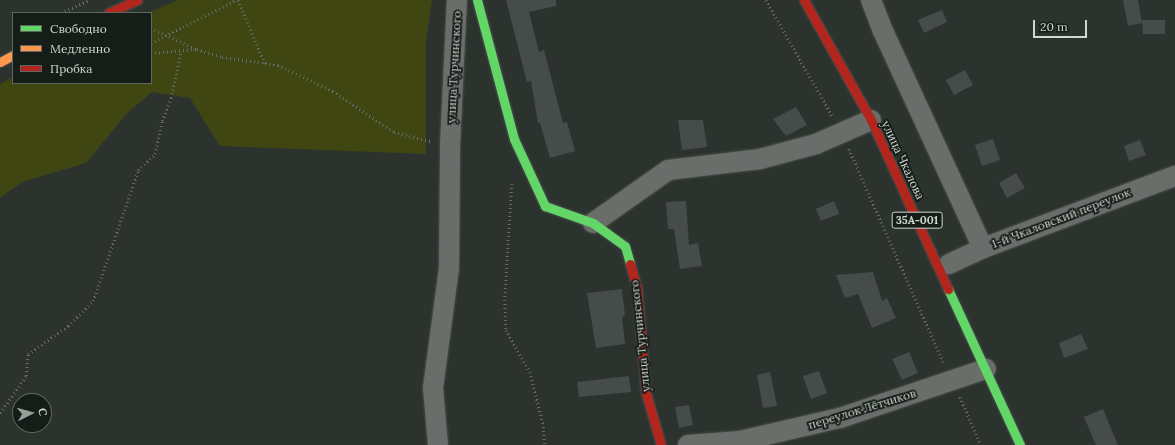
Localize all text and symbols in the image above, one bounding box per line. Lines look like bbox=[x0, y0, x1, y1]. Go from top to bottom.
street label: улица Турчинского bbox=[444, 10, 464, 124]
legend bbox=[12, 12, 152, 84]
scale bar bbox=[1035, 12, 1089, 38]
text: 20 m bbox=[1040, 19, 1068, 34]
text: Свободно bbox=[50, 21, 107, 36]
text: Медленно bbox=[50, 41, 110, 56]
text: Пробка bbox=[50, 61, 92, 76]
street label: улица Чкалова bbox=[878, 118, 928, 202]
street label: 1-й Чкаловский переулок bbox=[990, 185, 1132, 251]
road number: 35А-001 bbox=[891, 211, 943, 229]
street label: улица Турчинского bbox=[627, 279, 653, 393]
street label: переулок Лётчиков bbox=[806, 386, 918, 432]
north arrow bbox=[12, 393, 52, 433]
text: С bbox=[36, 407, 50, 416]

